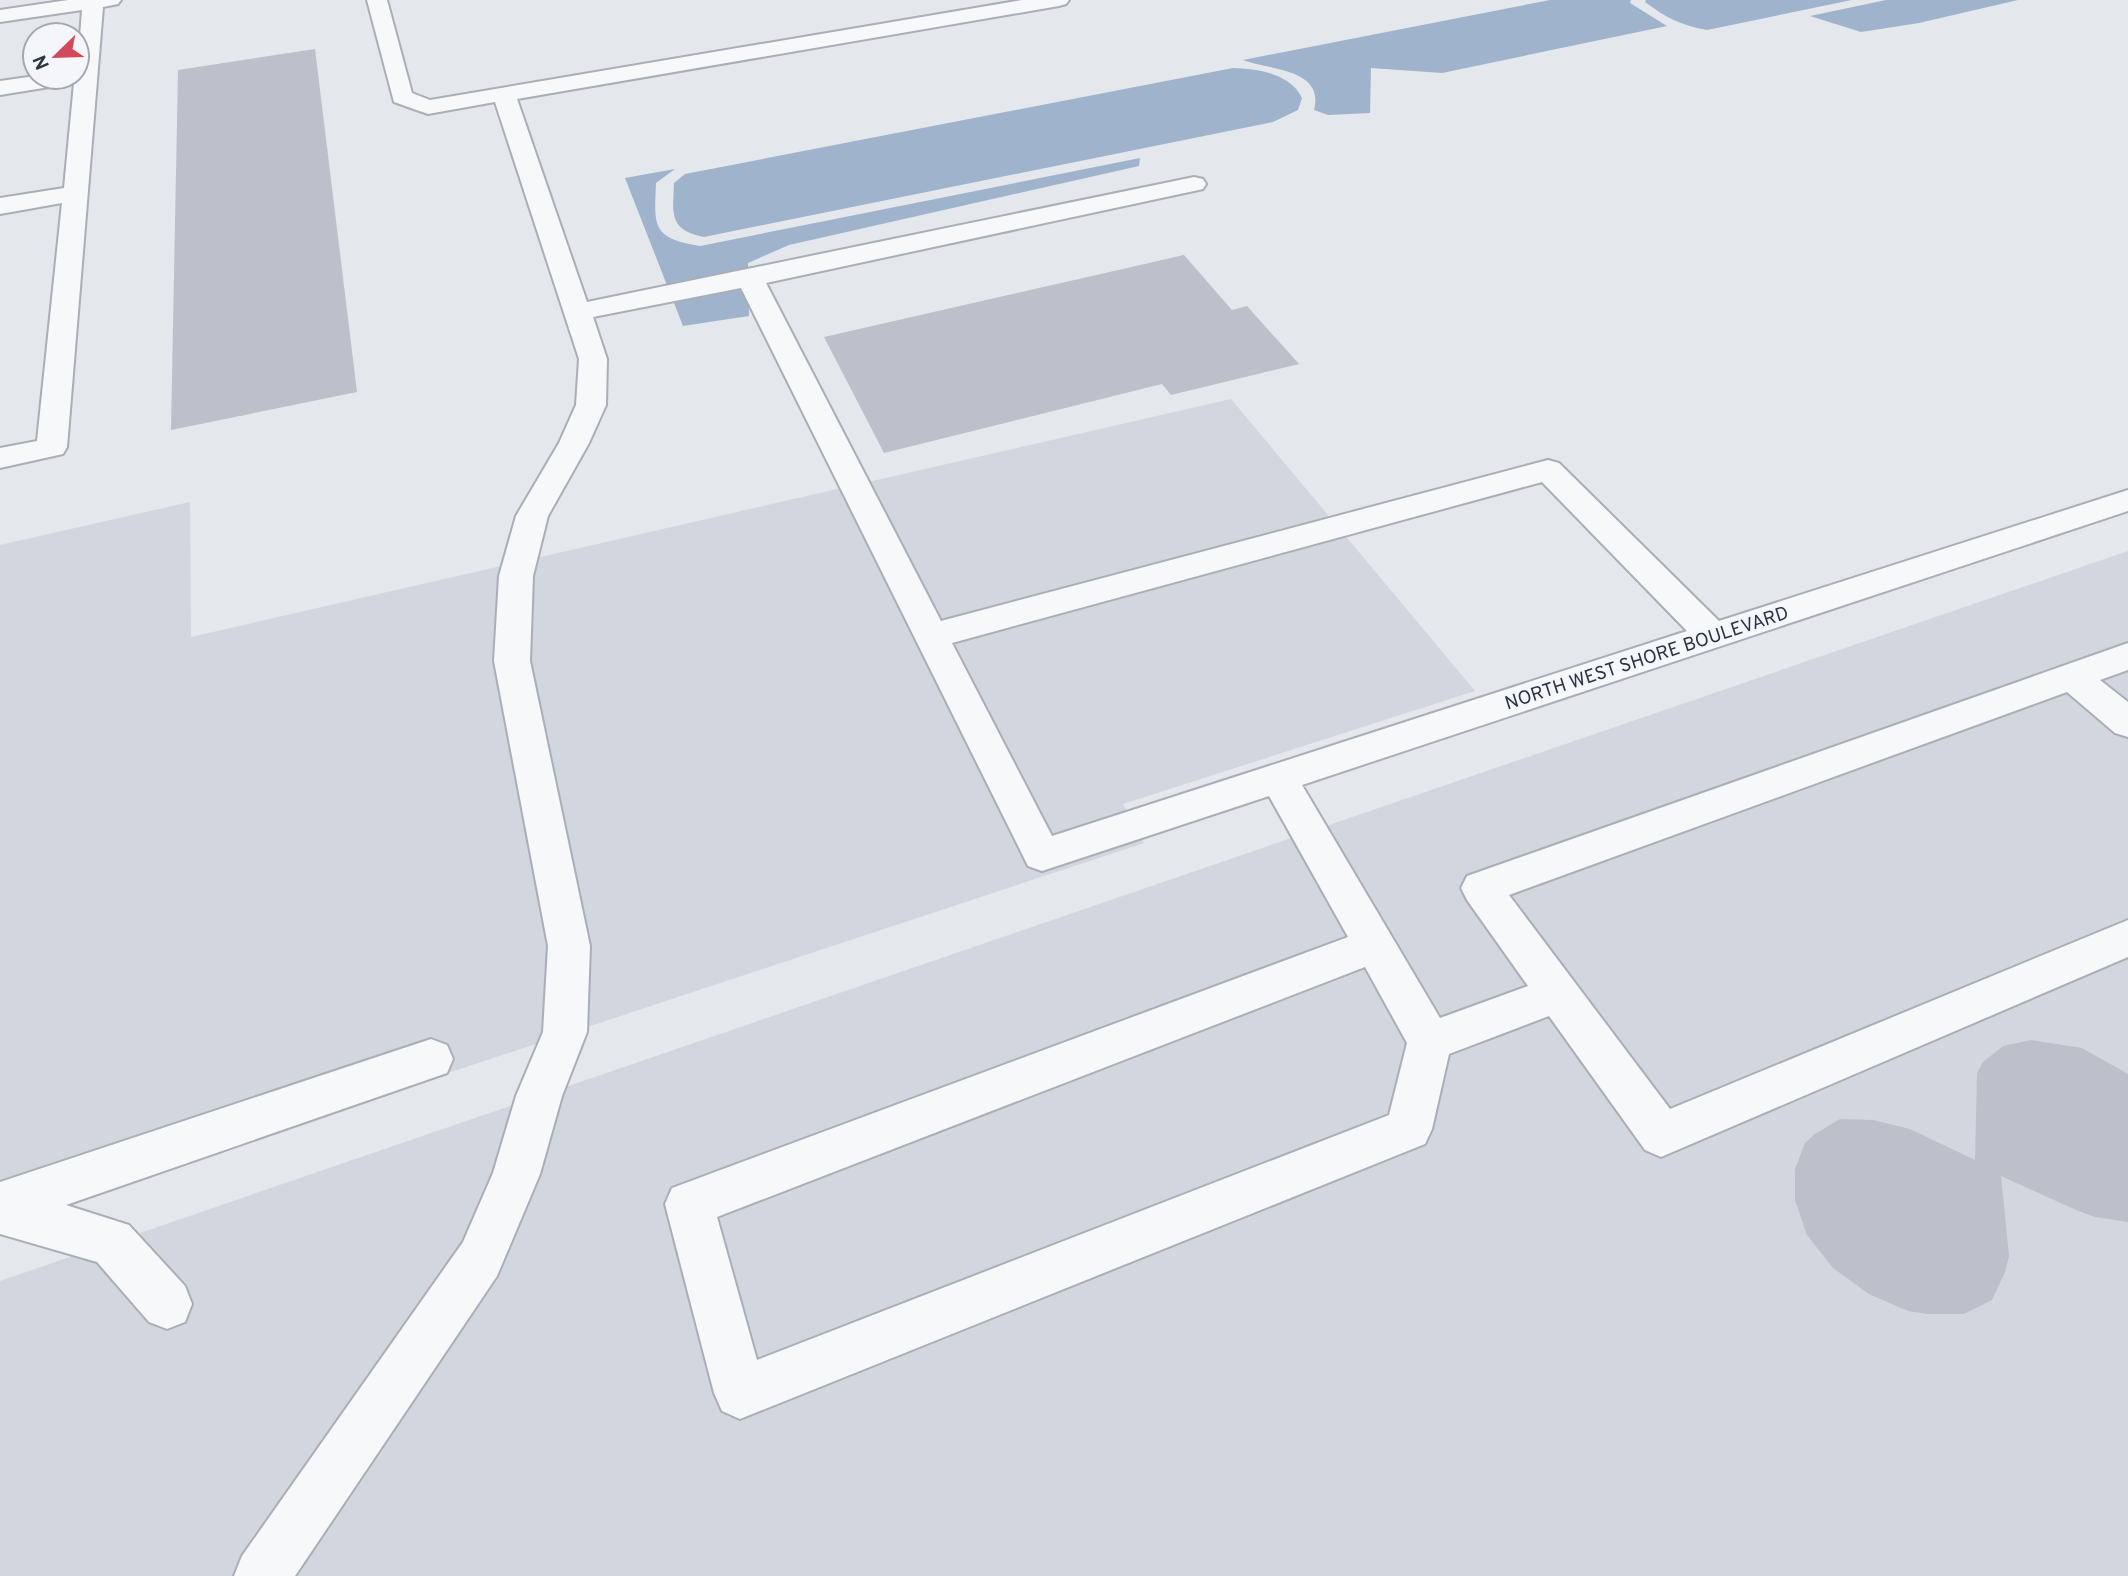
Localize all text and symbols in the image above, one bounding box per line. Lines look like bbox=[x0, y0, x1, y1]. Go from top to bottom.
north arrow bbox=[21, 21, 91, 91]
text: N bbox=[28, 51, 56, 73]
street label: NORTH WEST SHORE BOULEVARD bbox=[1502, 602, 1792, 716]

